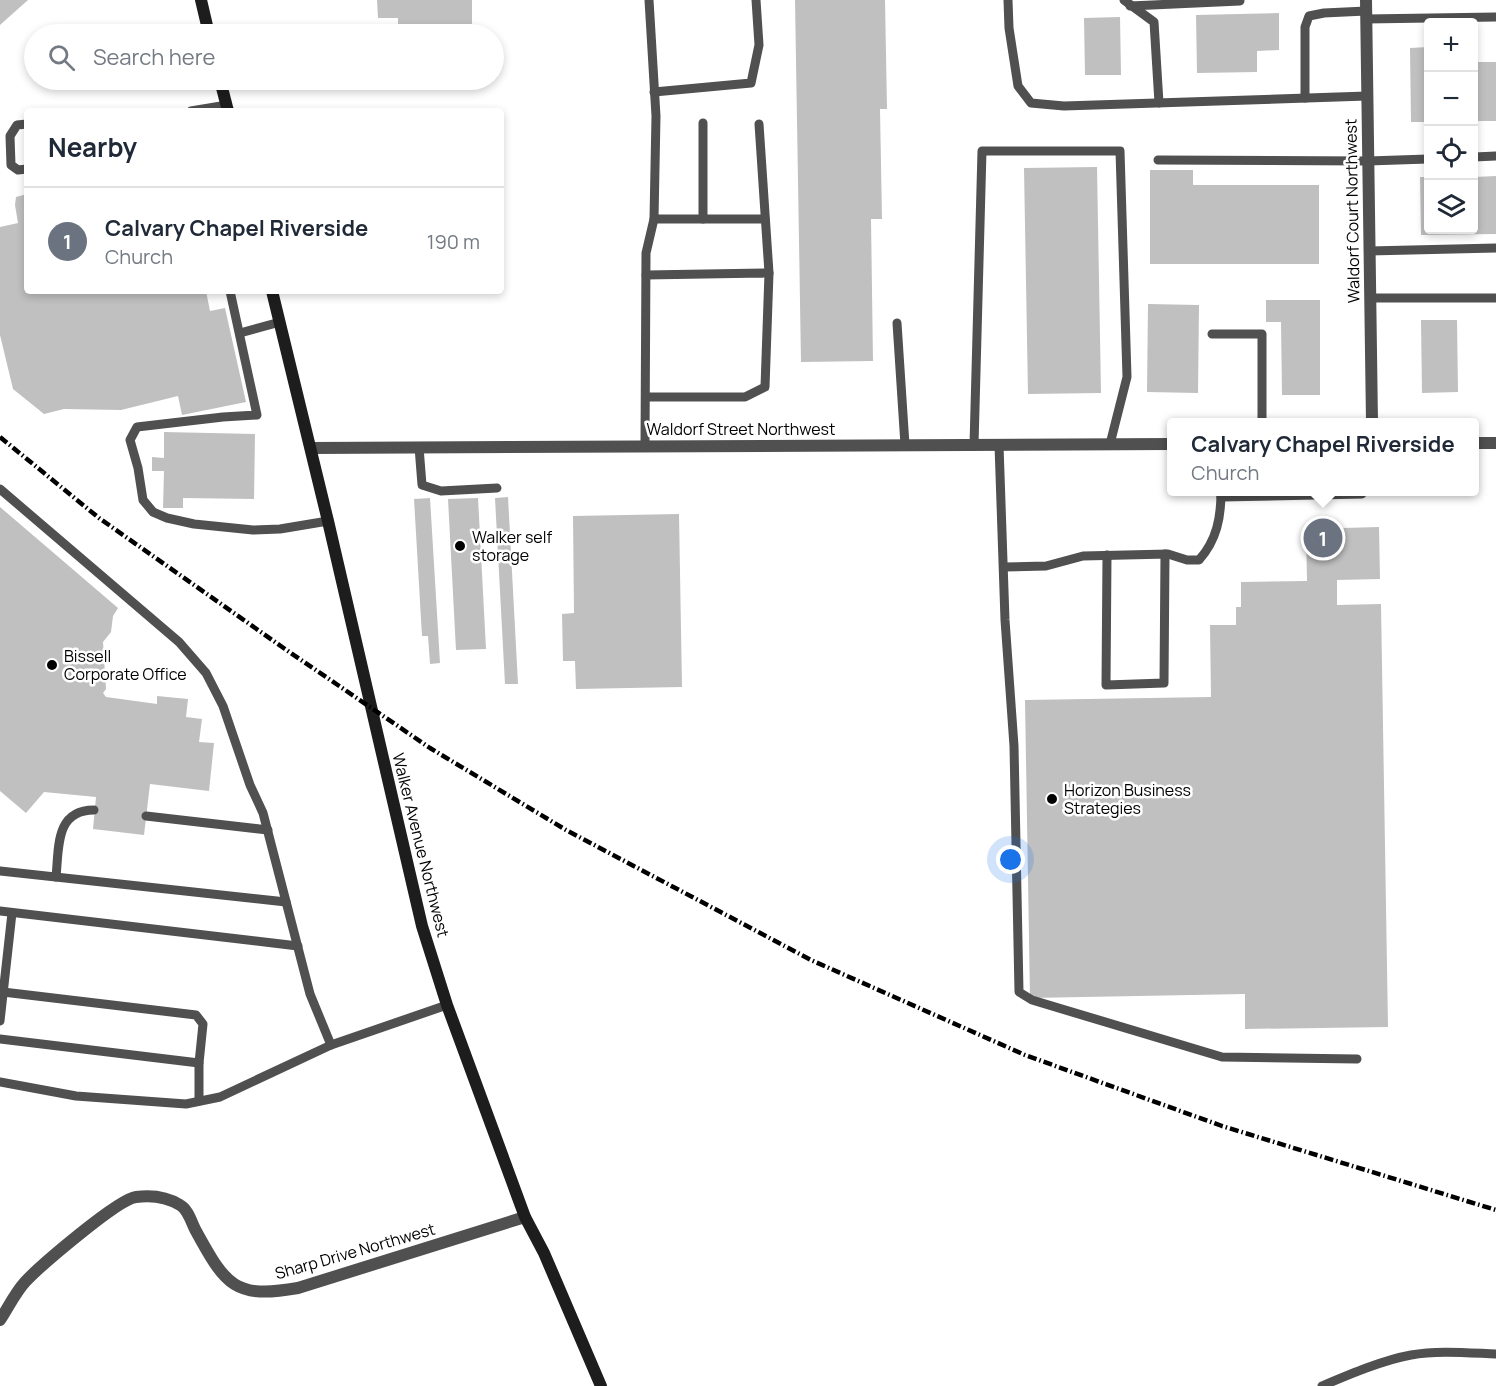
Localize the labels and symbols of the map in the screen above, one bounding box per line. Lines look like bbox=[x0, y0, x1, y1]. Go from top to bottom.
street label: Waldorf Court Northwest bbox=[1339, 119, 1365, 303]
street label: Waldorf Street Northwest bbox=[647, 418, 835, 440]
pin: 1 bbox=[1304, 516, 1342, 560]
place label: Walker self storage bbox=[472, 526, 552, 566]
marker: Walker self storage bbox=[453, 539, 467, 553]
place label: Bissell Corporate Office bbox=[64, 645, 187, 685]
marker: Bissell Corporate Office bbox=[45, 658, 59, 672]
street label: Walker Avenue Northwest bbox=[387, 751, 455, 939]
place label: Horizon Business Strategies bbox=[1064, 779, 1191, 819]
marker: Horizon Business Strategies bbox=[1045, 792, 1059, 806]
your location bbox=[996, 845, 1025, 874]
street label: Sharp Drive Northwest bbox=[272, 1218, 438, 1284]

